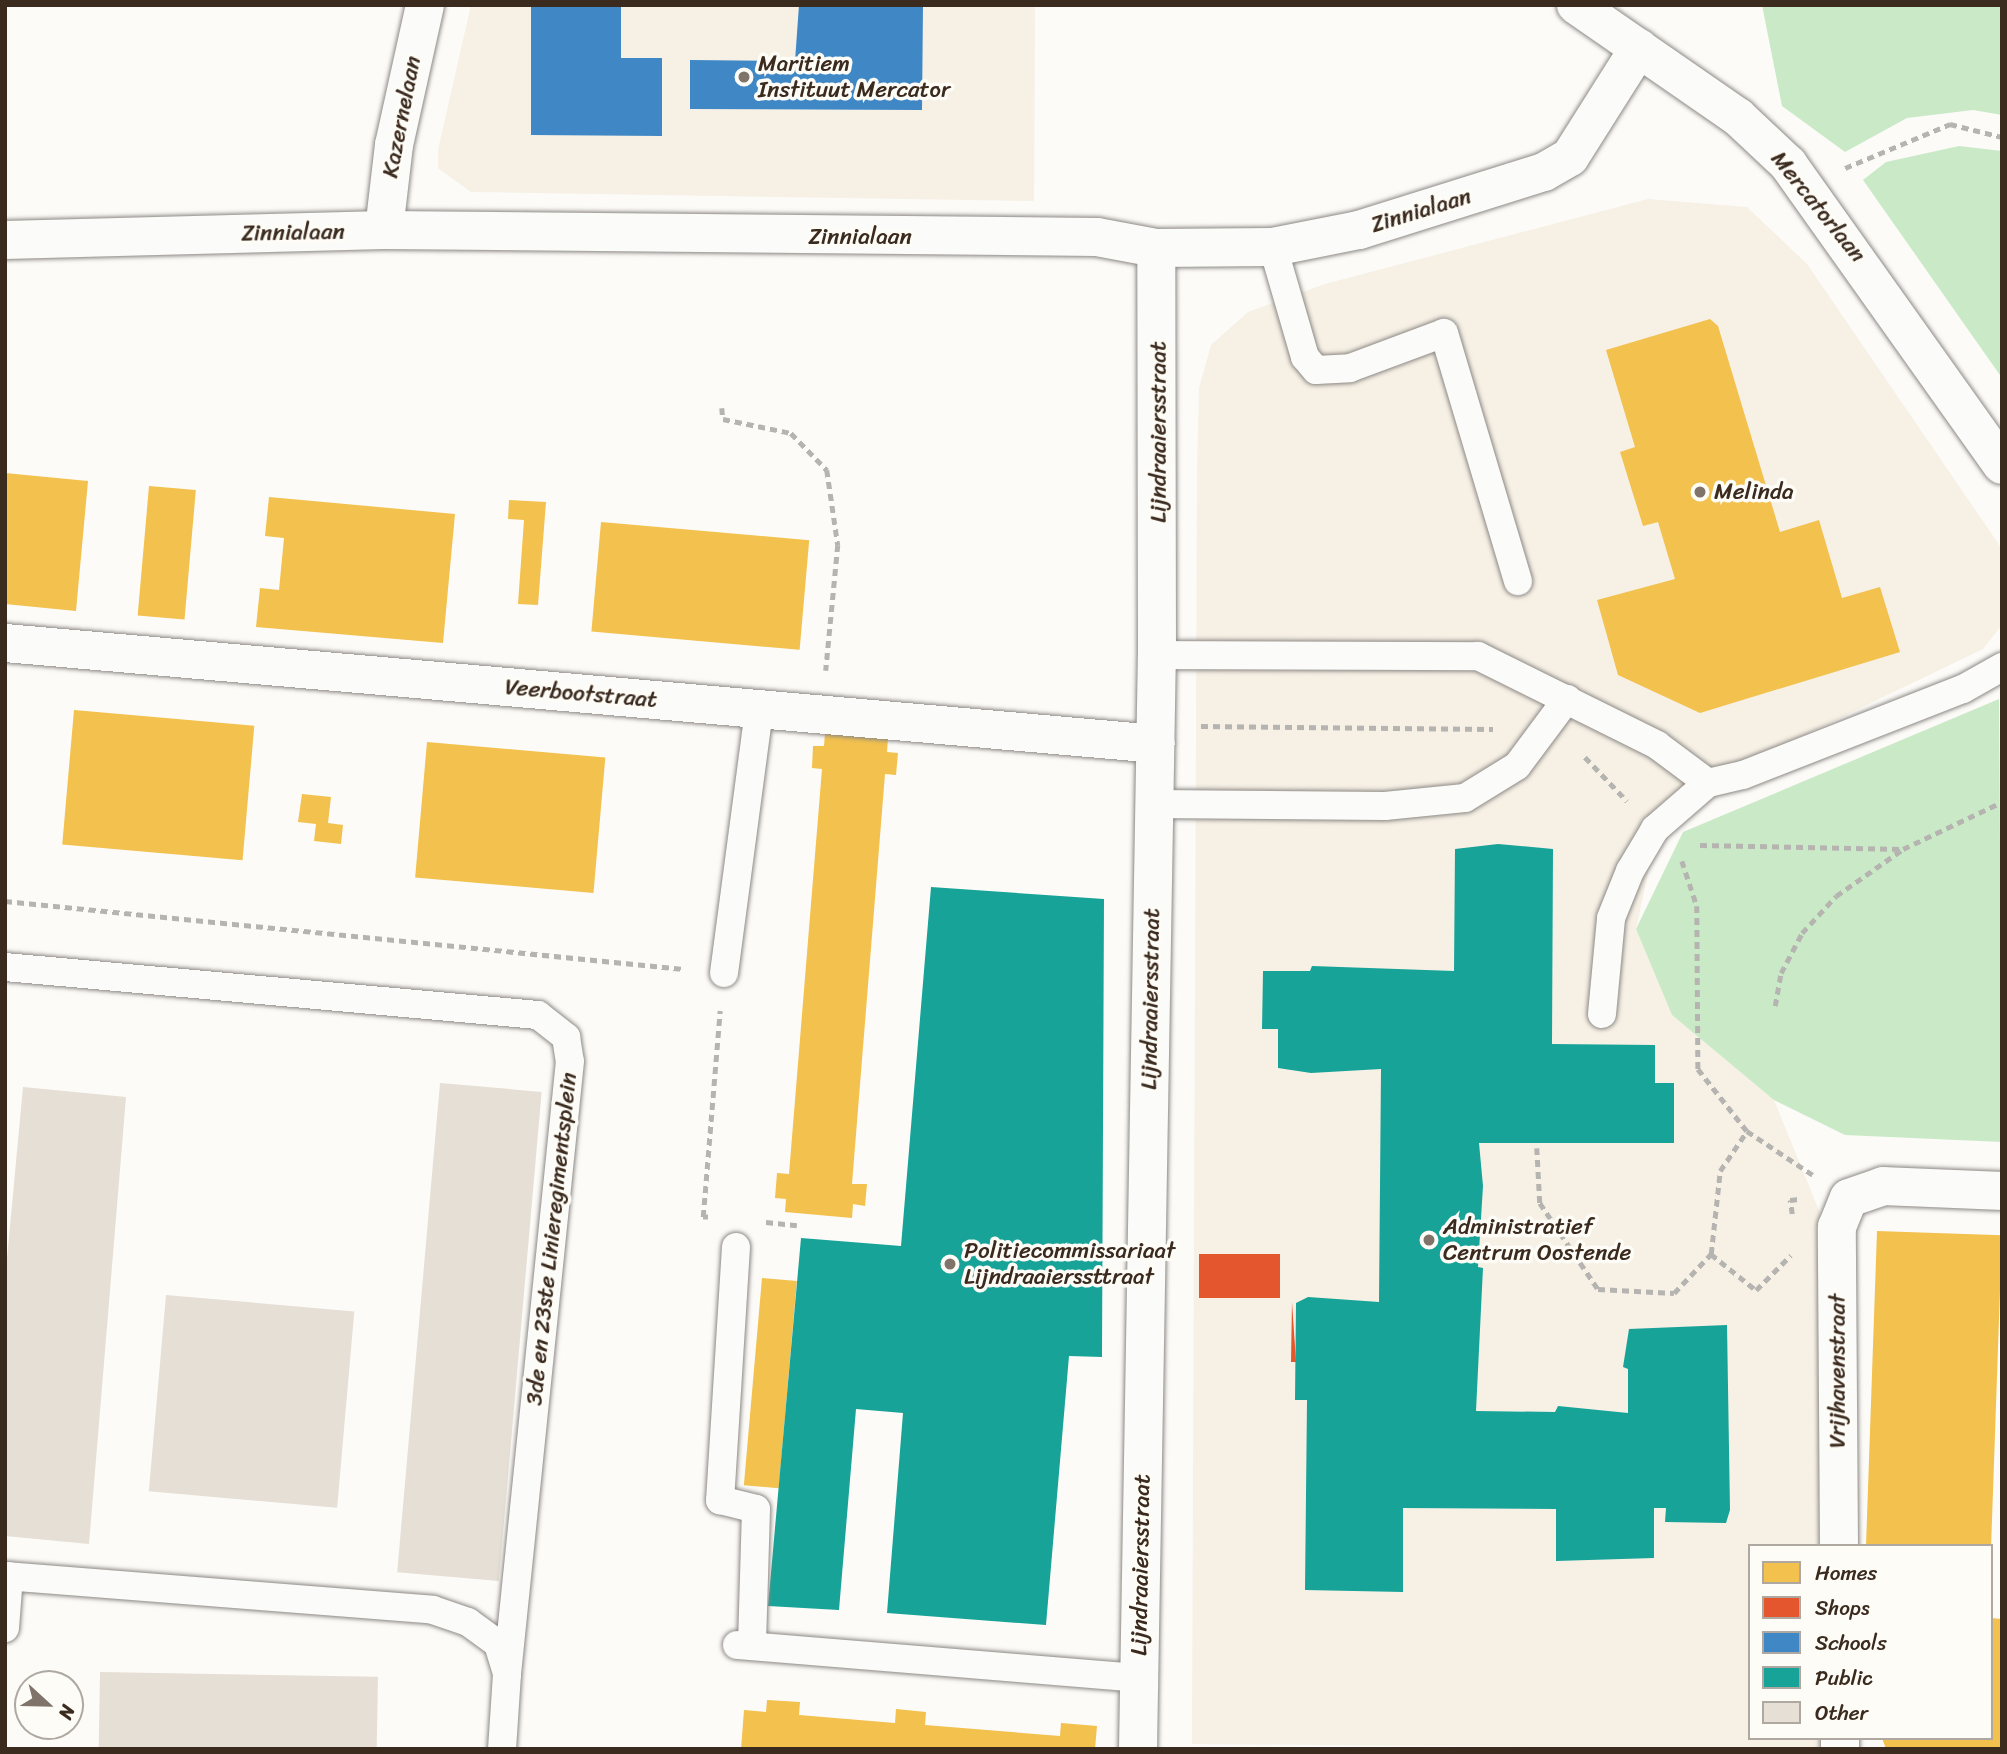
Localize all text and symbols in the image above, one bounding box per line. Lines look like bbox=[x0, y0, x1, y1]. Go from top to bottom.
place label: Maritiem Instituut Mercator bbox=[758, 50, 950, 104]
street label: Kazernelaan bbox=[377, 54, 427, 180]
marker: Maritiem Instituut Mercator bbox=[736, 69, 752, 85]
street label: Mercatorlaan bbox=[1765, 146, 1871, 268]
street label: Zinnialaan bbox=[1367, 183, 1475, 239]
street label: Zinnialaan bbox=[241, 218, 345, 248]
street label: Zinnialaan bbox=[808, 223, 912, 251]
street label: Lijndraaiersstraat bbox=[1145, 341, 1173, 523]
place label: Melinda bbox=[1714, 478, 1794, 506]
marker: Melinda bbox=[1692, 484, 1708, 500]
street label: Veerbootstraat bbox=[504, 674, 658, 714]
street label: Lijndraaiersstraat bbox=[1136, 908, 1166, 1090]
street label: 3de en 23ste Linieregimentsplein bbox=[521, 1072, 583, 1406]
place label: Administratief Centrum Oostende bbox=[1443, 1213, 1632, 1267]
marker: Administratief Centrum Oostende bbox=[1421, 1232, 1437, 1248]
place label: Politiecommissariaat Lijndraaierssttraat bbox=[964, 1237, 1175, 1291]
marker: Politiecommissariaat Lijndraaierssttraat bbox=[942, 1256, 958, 1272]
street label: Vrijhavenstraat bbox=[1824, 1294, 1852, 1448]
street label: Lijndraaiersstraat bbox=[1126, 1474, 1156, 1656]
legend bbox=[1748, 1544, 1993, 1740]
text: Homes bbox=[1815, 1554, 1877, 1592]
text: Shops bbox=[1815, 1589, 1870, 1627]
text: Schools bbox=[1815, 1624, 1887, 1662]
text: Public bbox=[1815, 1659, 1873, 1697]
north arrow bbox=[14, 1670, 84, 1740]
text: Other bbox=[1815, 1694, 1868, 1732]
text: N bbox=[49, 1700, 85, 1725]

